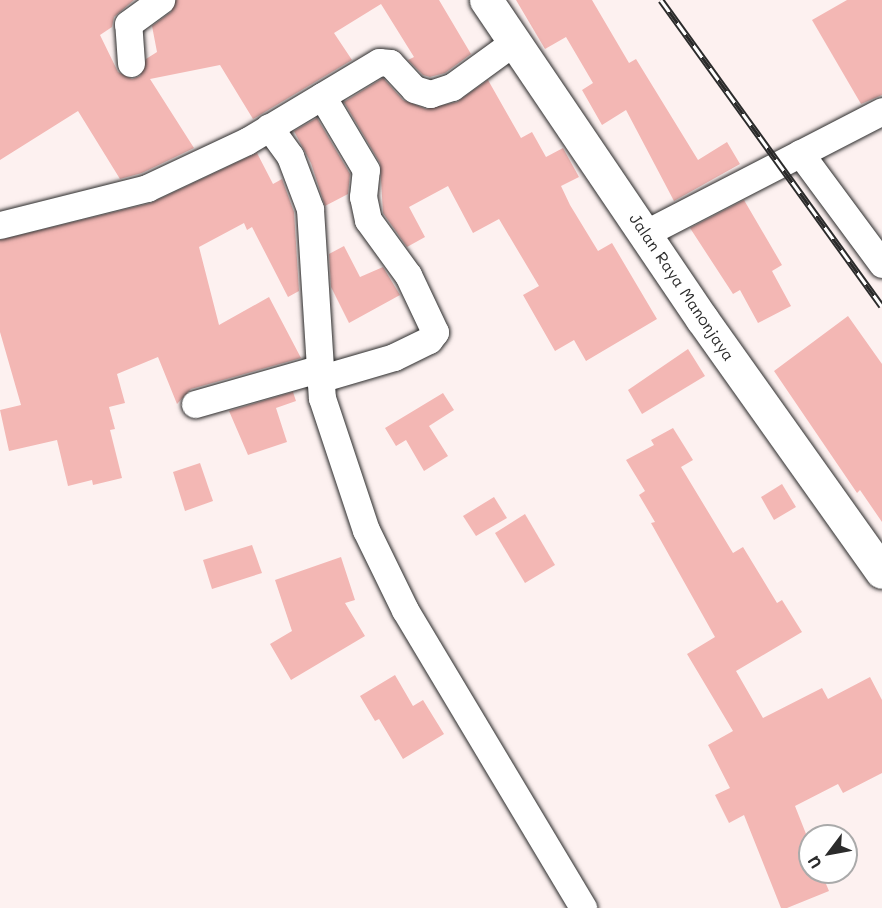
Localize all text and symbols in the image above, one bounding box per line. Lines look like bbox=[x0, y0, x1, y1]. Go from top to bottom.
street label: Jalan Raya Manonjaya bbox=[625, 210, 739, 364]
north arrow bbox=[798, 824, 858, 884]
text: U bbox=[802, 852, 826, 873]

